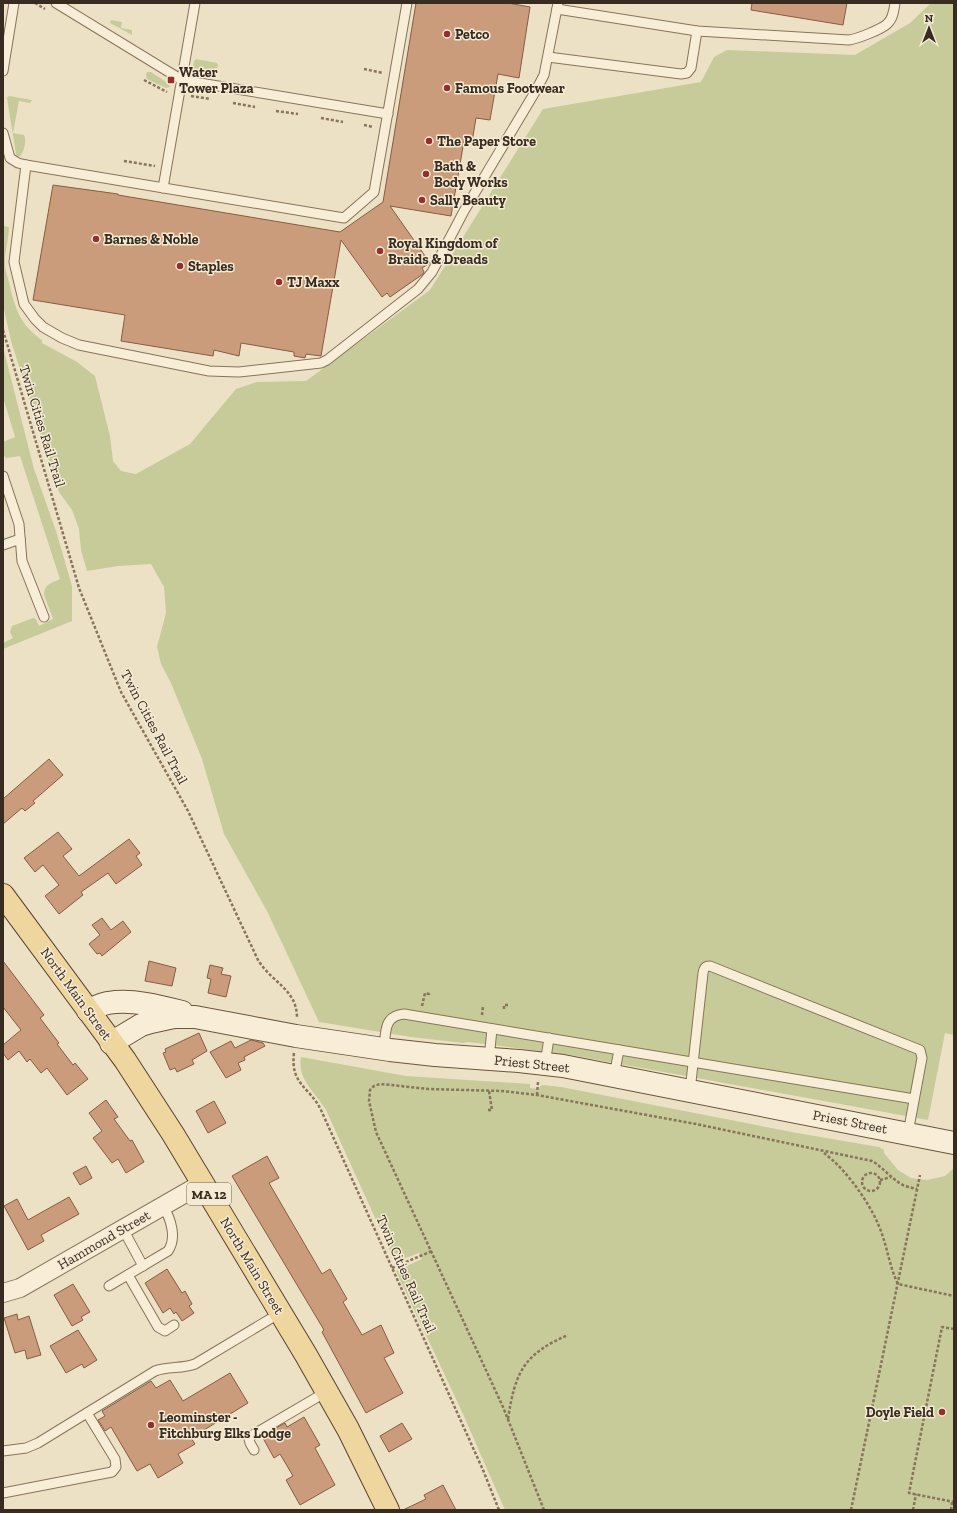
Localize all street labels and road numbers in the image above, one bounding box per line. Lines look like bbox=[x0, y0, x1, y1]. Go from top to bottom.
street label: Twin Cities Rail Trail bbox=[15, 363, 69, 489]
street label: Twin Cities Rail Trail bbox=[117, 667, 191, 787]
street label: North Main Street bbox=[37, 944, 116, 1044]
street label: Priest Street bbox=[493, 1052, 571, 1076]
street label: Priest Street bbox=[811, 1106, 890, 1138]
road number: MA 12 bbox=[187, 1183, 231, 1205]
street label: Hammond Street bbox=[55, 1206, 154, 1273]
street label: Twin Cities Rail Trail bbox=[372, 1213, 440, 1336]
street label: North Main Street bbox=[216, 1214, 288, 1318]

